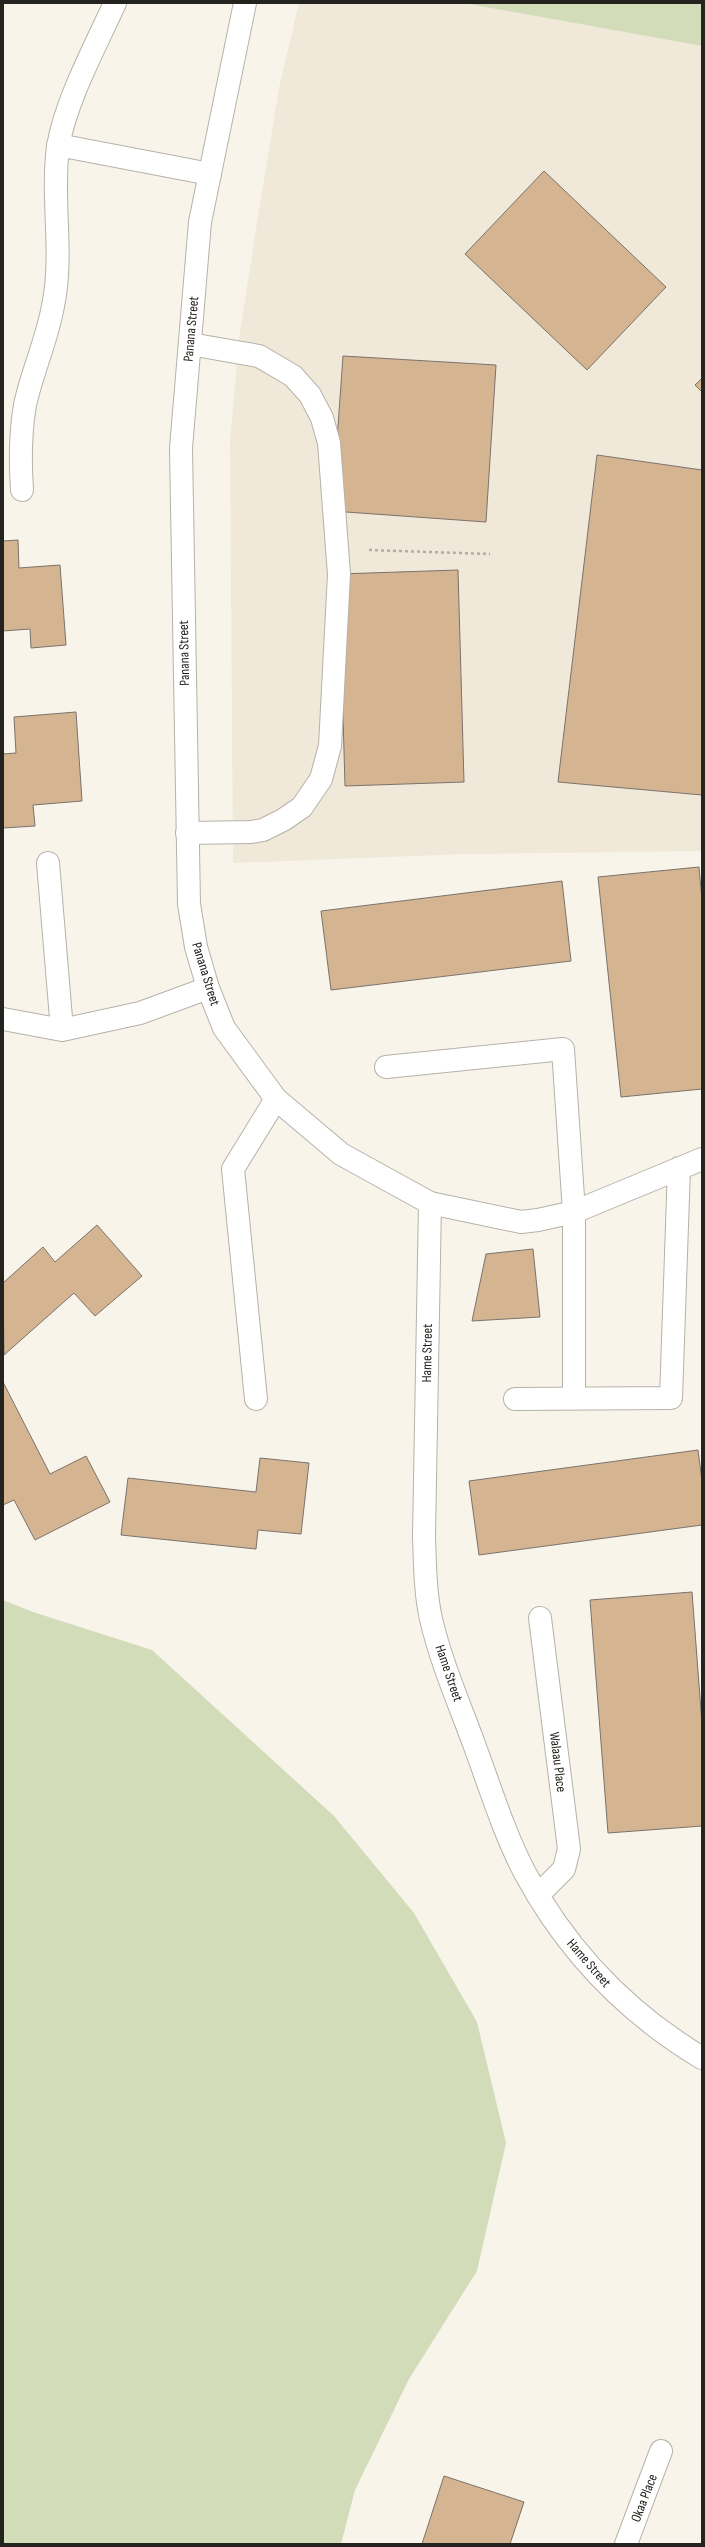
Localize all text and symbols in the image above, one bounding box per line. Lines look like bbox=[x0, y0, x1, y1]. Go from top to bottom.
street label: Panana Street bbox=[180, 296, 202, 362]
street label: Panana Street bbox=[175, 620, 193, 686]
street label: Panana Street bbox=[188, 940, 224, 1008]
street label: Hame Street bbox=[418, 1323, 436, 1383]
street label: Hame Street bbox=[431, 1642, 467, 1704]
street label: Walaau Place bbox=[546, 1731, 570, 1793]
street label: Hame Street bbox=[563, 1935, 615, 1991]
street label: Okaa Place bbox=[627, 2471, 661, 2525]

